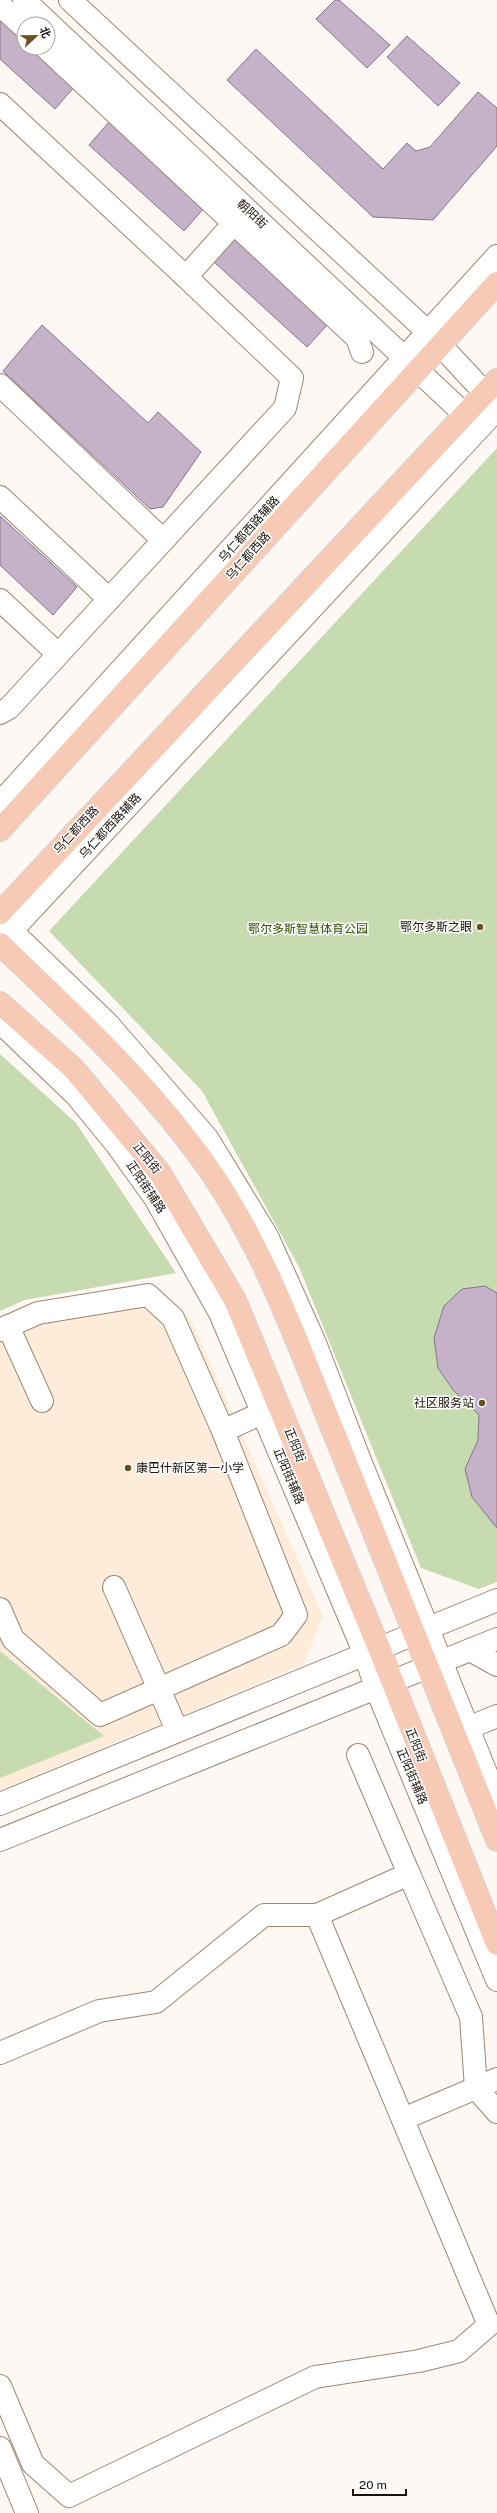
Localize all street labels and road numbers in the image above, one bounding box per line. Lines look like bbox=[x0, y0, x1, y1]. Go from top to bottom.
street label: 朝阳街 bbox=[234, 197, 270, 231]
street label: 乌仁都西路辅路 bbox=[216, 493, 282, 565]
street label: 乌仁都西路 bbox=[223, 529, 273, 583]
street label: 乌仁都西路辅路 bbox=[76, 790, 144, 862]
street label: 乌仁都西路 bbox=[50, 803, 102, 857]
street label: 正阳街 bbox=[130, 1140, 164, 1176]
street label: 正阳街辅路 bbox=[123, 1158, 169, 1216]
street label: 正阳街 bbox=[282, 1426, 308, 1464]
street label: 正阳街辅路 bbox=[271, 1446, 307, 1506]
street label: 正阳街 bbox=[403, 1726, 429, 1764]
street label: 正阳街辅路 bbox=[394, 1746, 430, 1806]

